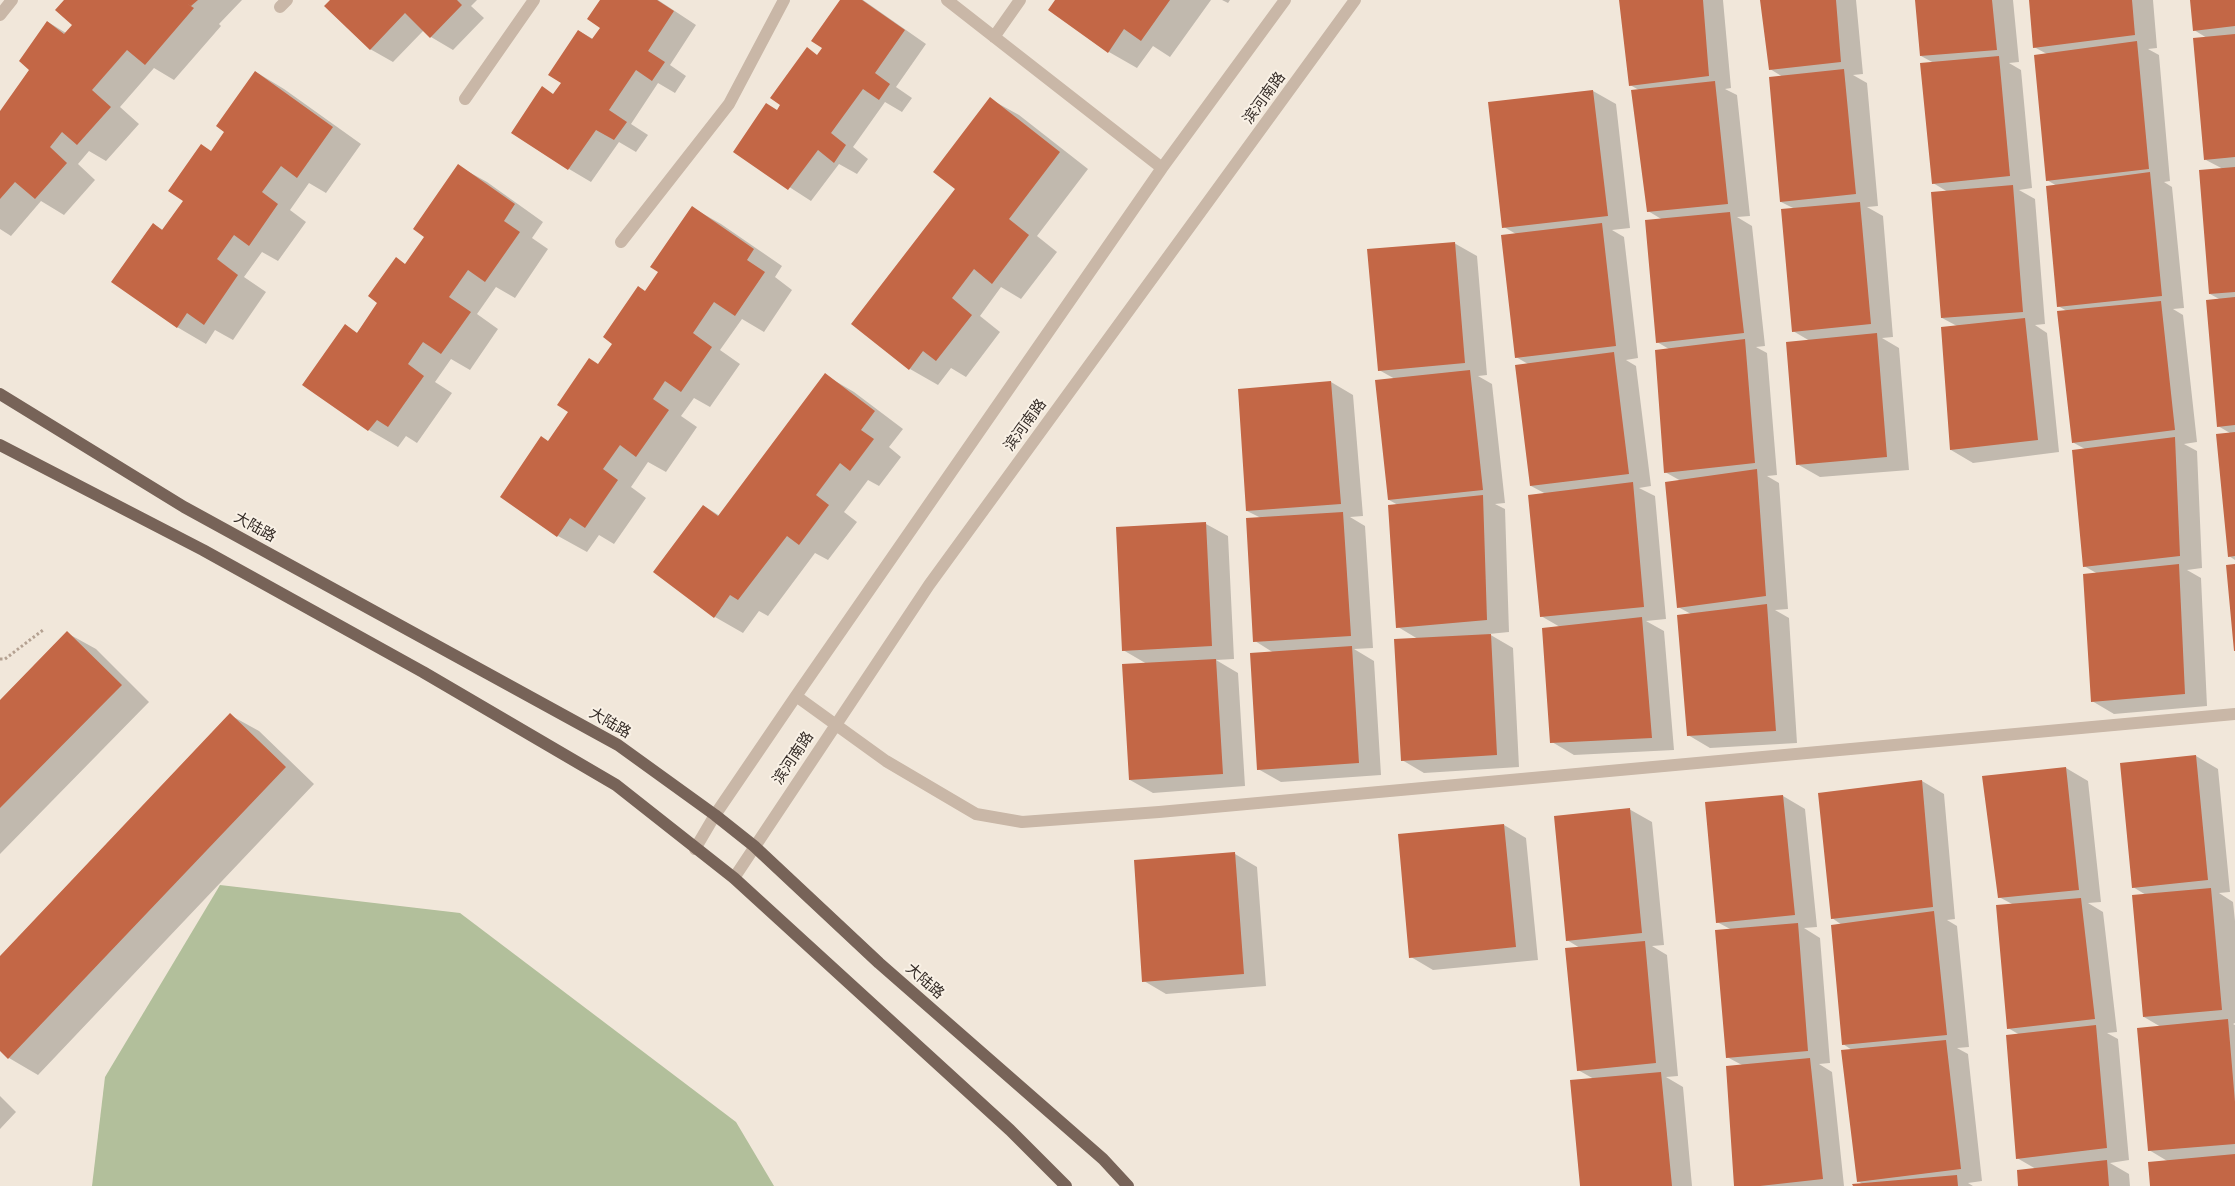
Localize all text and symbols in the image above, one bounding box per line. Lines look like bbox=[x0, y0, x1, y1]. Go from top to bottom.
street label: 滨河南路 bbox=[1239, 68, 1289, 128]
street label: 滨河南路 bbox=[1000, 395, 1050, 455]
street label: 大陆路 bbox=[231, 508, 279, 546]
street label: 大陆路 bbox=[586, 704, 634, 742]
street label: 滨河南路 bbox=[769, 728, 817, 788]
street label: 大陆路 bbox=[902, 959, 948, 1003]

